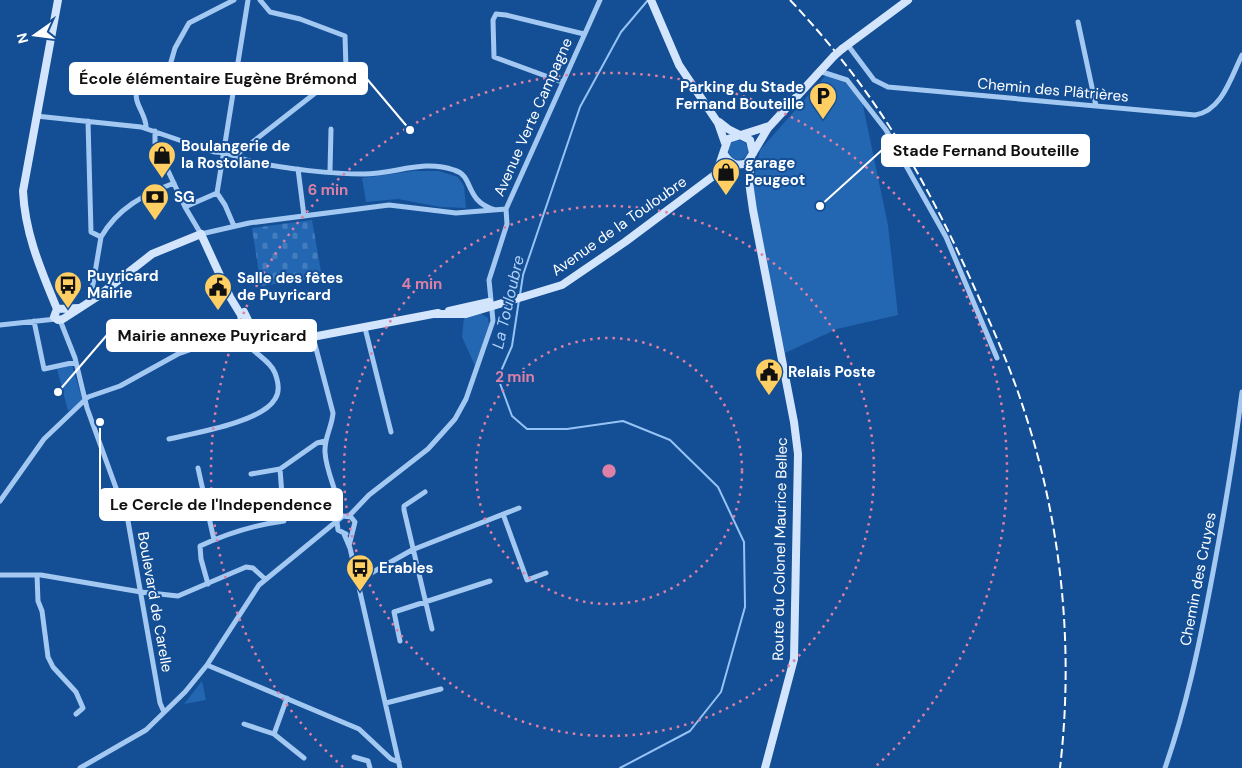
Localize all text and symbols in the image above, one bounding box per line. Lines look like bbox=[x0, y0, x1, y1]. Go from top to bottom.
north arrow bbox=[10, 10, 60, 60]
text: N bbox=[12, 31, 32, 45]
street label: Avenue Verte Campagne bbox=[489, 35, 577, 199]
callout: École élémentaire Eugène Brémond bbox=[70, 63, 367, 94]
text: École élémentaire Eugène Brémond bbox=[79, 68, 357, 89]
street label: Chemin des Plâtrières bbox=[977, 73, 1129, 107]
place label: Parking du Stade Fernand Bouteille bbox=[676, 77, 804, 114]
parking icon: Parking du Stade Fernand Bouteille bbox=[808, 81, 838, 120]
callout: Stade Fernand Bouteille bbox=[882, 135, 1089, 166]
place label: Boulangerie de la Rostolane bbox=[181, 136, 290, 173]
shop icon: Boulangerie de la Rostolane bbox=[147, 140, 177, 179]
text: Stade Fernand Bouteille bbox=[893, 140, 1079, 161]
place label: garage Peugeot bbox=[745, 153, 805, 190]
shop icon: garage Peugeot bbox=[711, 157, 741, 196]
street label: Avenue de la Touloubre bbox=[547, 172, 691, 280]
text: 6 min bbox=[308, 180, 348, 200]
bank icon: SG bbox=[140, 182, 170, 221]
place label: SG bbox=[174, 187, 195, 207]
water label: La Touloubre bbox=[487, 253, 529, 351]
place label: Puyricard Mairie bbox=[87, 266, 159, 303]
place label: Salle des fêtes de Puyricard bbox=[237, 268, 343, 305]
bus stop icon: Puyricard Mairie bbox=[53, 270, 83, 309]
public building icon: Salle des fêtes de Puyricard bbox=[203, 272, 233, 311]
text: 4 min bbox=[402, 274, 442, 294]
callout: Mairie annexe Puyricard bbox=[107, 320, 316, 351]
text: Mairie annexe Puyricard bbox=[118, 325, 306, 346]
public building icon: Relais Poste bbox=[754, 357, 784, 396]
place label: Relais Poste bbox=[788, 362, 876, 382]
text: 2 min bbox=[495, 367, 535, 387]
street label: Route du Colonel Maurice Bellec bbox=[768, 437, 792, 661]
centre of rings bbox=[600, 462, 618, 480]
callout: Le Cercle de l'Independence bbox=[100, 489, 342, 520]
text: Le Cercle de l'Independence bbox=[110, 494, 332, 515]
street label: Chemin des Cruyes bbox=[1175, 511, 1221, 647]
street label: Boulevard de Carelle bbox=[133, 530, 177, 674]
bus stop icon: Erables bbox=[345, 553, 375, 592]
place label: Erables bbox=[379, 558, 434, 578]

